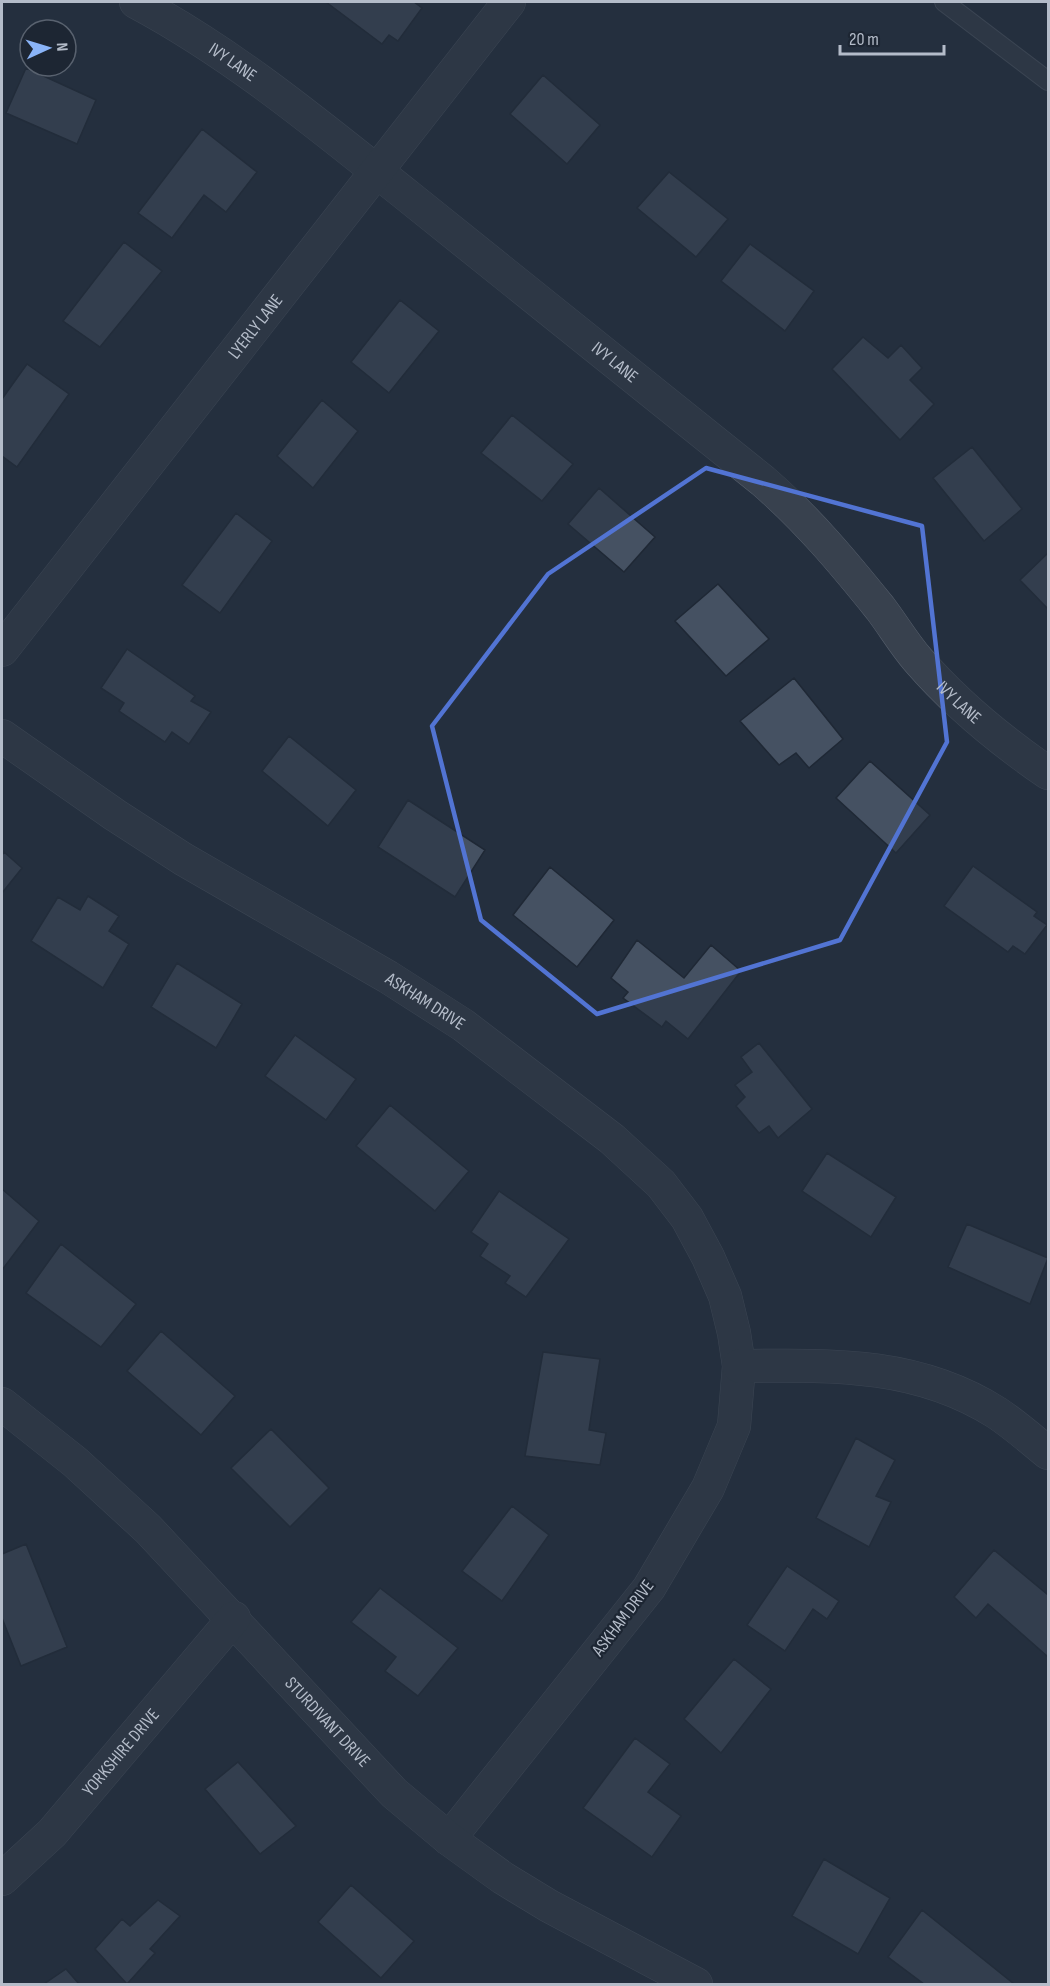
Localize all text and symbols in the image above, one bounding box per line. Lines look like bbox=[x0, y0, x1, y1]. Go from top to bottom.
north arrow bbox=[18, 18, 78, 78]
scale bar bbox=[840, 18, 944, 56]
text: 20 m bbox=[849, 29, 879, 50]
street label: IVY LANE bbox=[205, 38, 261, 86]
text: N bbox=[52, 42, 71, 52]
street label: LYERLY LANE bbox=[224, 290, 287, 363]
street label: IVY LANE bbox=[588, 337, 642, 387]
street label: IVY LANE bbox=[932, 676, 986, 728]
street label: ASKHAM DRIVE bbox=[381, 967, 469, 1034]
street label: ASKHAM DRIVE bbox=[587, 1576, 659, 1661]
street label: STURDIVANT DRIVE bbox=[281, 1672, 375, 1771]
street label: YORKSHIRE DRIVE bbox=[78, 1704, 163, 1800]

